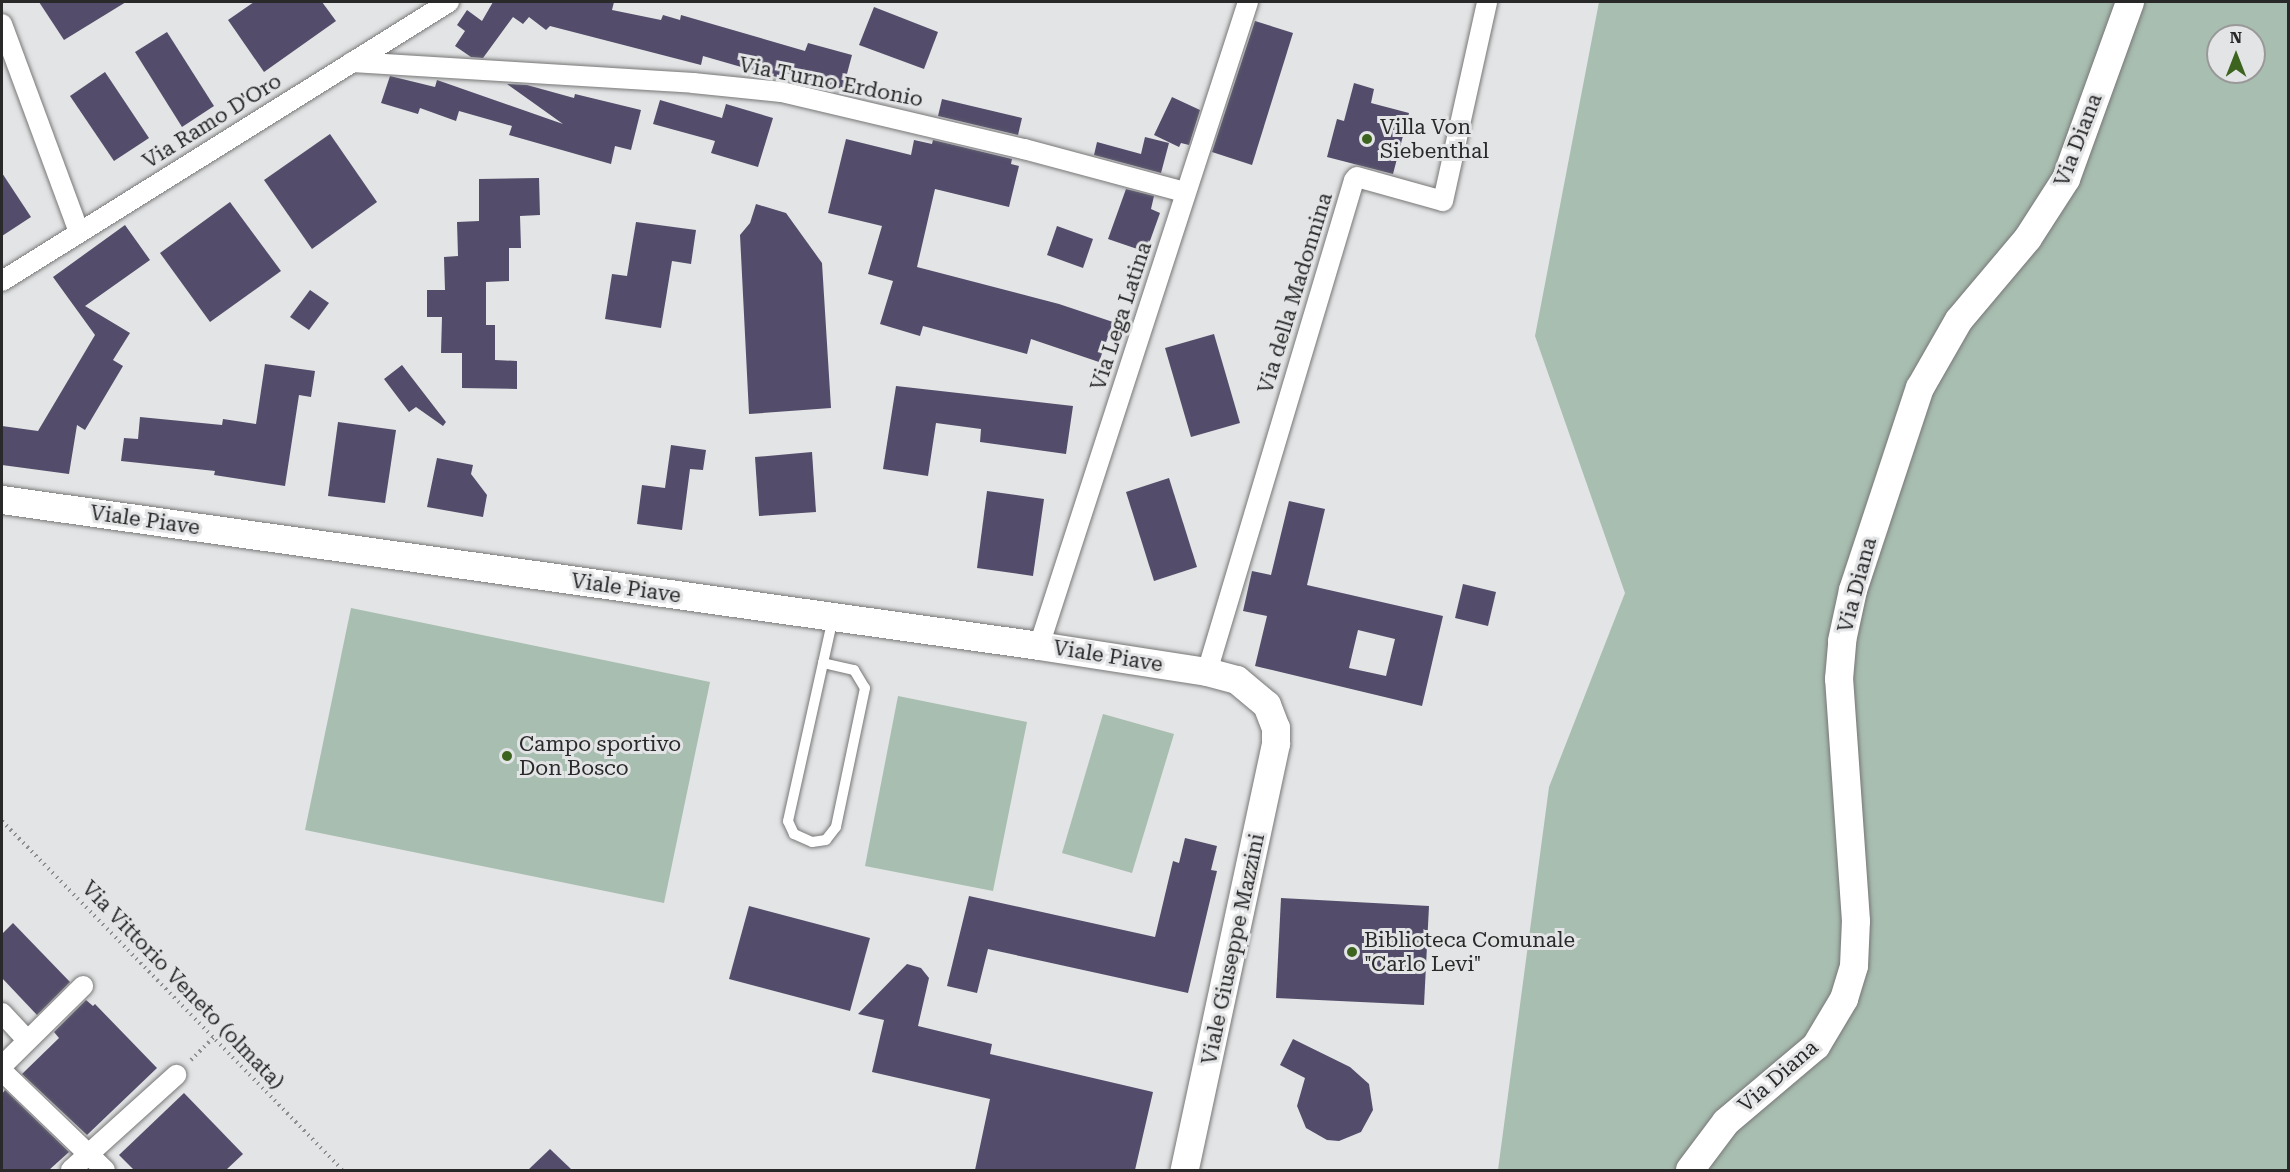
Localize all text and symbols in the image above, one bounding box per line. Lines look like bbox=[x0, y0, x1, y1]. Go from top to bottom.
north arrow bbox=[2206, 24, 2266, 84]
text: N bbox=[2230, 28, 2242, 47]
street label: Via Turno Erdonio bbox=[737, 52, 925, 112]
street label: Via Ramo D'Oro bbox=[138, 68, 286, 174]
street label: Via Diana bbox=[2049, 90, 2107, 190]
place label: Villa Von Siebenthal bbox=[1380, 114, 1489, 164]
marker: Villa Von Siebenthal bbox=[1358, 130, 1376, 148]
street label: Via della Madonnina bbox=[1252, 190, 1338, 396]
street label: Via Lega Latina bbox=[1085, 239, 1157, 393]
street label: Viale Piave bbox=[89, 500, 201, 540]
street label: Via Diana bbox=[1832, 535, 1882, 635]
street label: Viale Piave bbox=[570, 568, 682, 608]
street label: Viale Piave bbox=[1051, 635, 1165, 677]
place label: Campo sportivo Don Bosco bbox=[519, 731, 681, 781]
marker: Campo sportivo Don Bosco bbox=[500, 749, 514, 763]
street label: Viale Giuseppe Mazzini bbox=[1196, 831, 1270, 1067]
street label: Via Vittorio Veneto (olmata) bbox=[77, 876, 289, 1094]
place label: Biblioteca Comunale "Carlo Levi" bbox=[1364, 927, 1575, 977]
marker: Biblioteca Comunale "Carlo Levi" bbox=[1345, 945, 1359, 959]
street label: Via Diana bbox=[1733, 1035, 1823, 1117]

